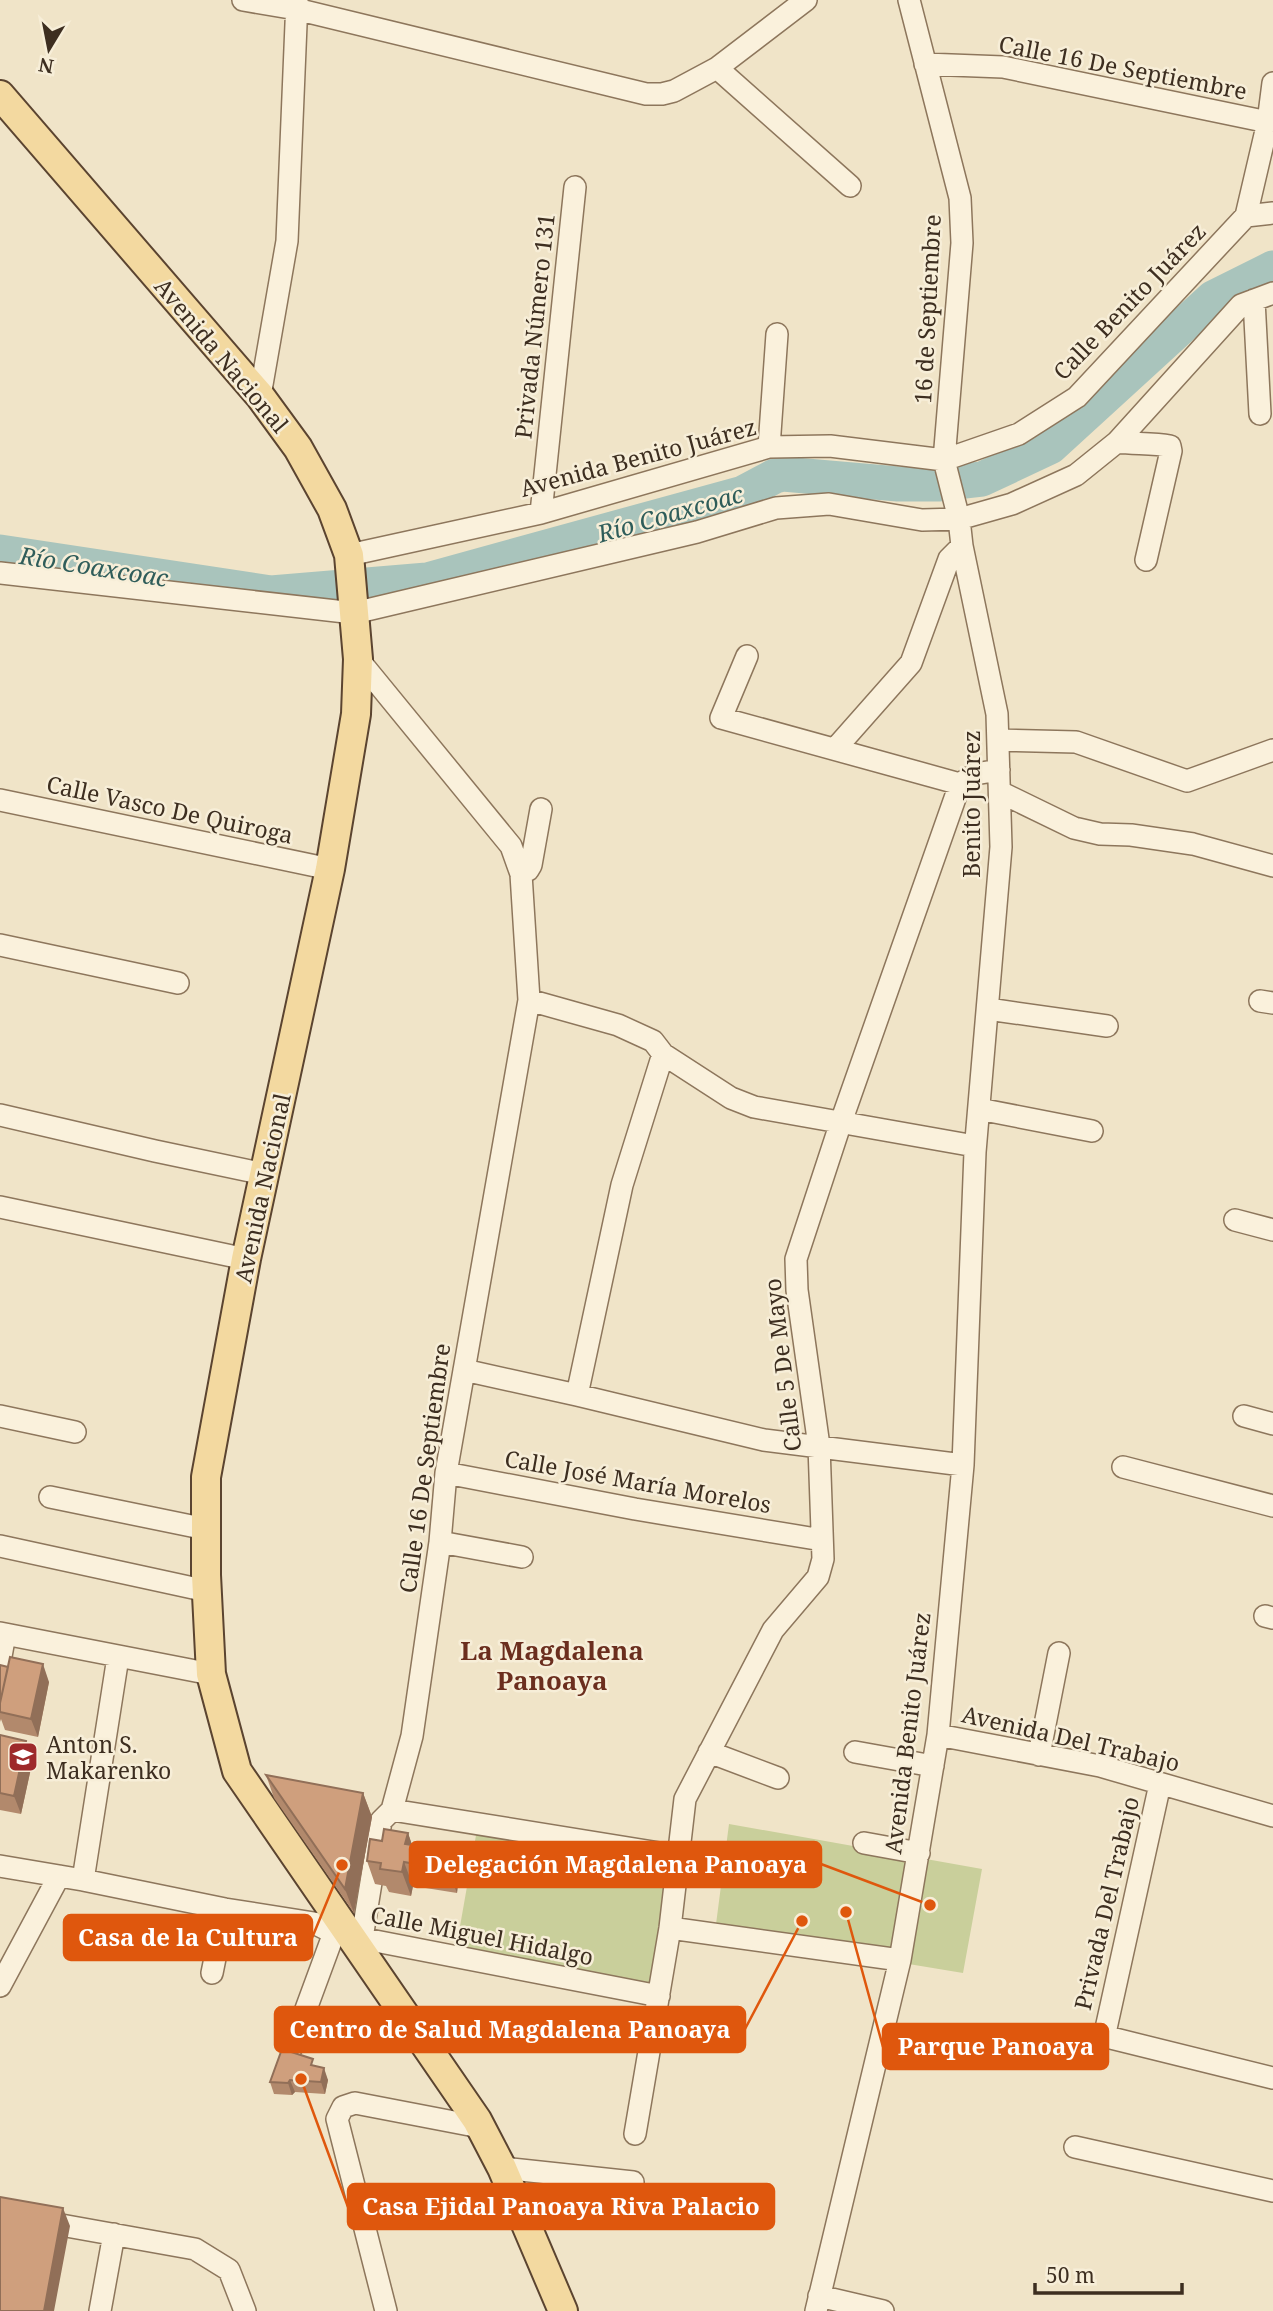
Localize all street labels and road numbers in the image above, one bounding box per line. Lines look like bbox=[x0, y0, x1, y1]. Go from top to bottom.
street label: Calle 16 De Septiembre bbox=[996, 27, 1250, 107]
street label: Privada Número 131 bbox=[506, 212, 562, 440]
street label: 16 de Septiembre bbox=[906, 213, 948, 405]
street label: Calle Benito Juárez bbox=[1046, 215, 1212, 387]
street label: Avenida Nacional bbox=[148, 271, 296, 439]
street label: Avenida Benito Juárez bbox=[516, 410, 760, 504]
street label: Benito Juárez bbox=[955, 730, 987, 878]
street label: Calle Vasco De Quiroga bbox=[44, 767, 296, 851]
street label: Avenida Nacional bbox=[226, 1090, 298, 1286]
street label: Calle 5 De Mayo bbox=[756, 1277, 808, 1453]
street label: Calle 16 De Septiembre bbox=[391, 1341, 457, 1595]
street label: Calle José María Morelos bbox=[502, 1442, 774, 1520]
street label: Avenida Benito Juárez bbox=[876, 1610, 938, 1856]
street label: Avenida Del Trabajo bbox=[959, 1697, 1183, 1779]
street label: Privada Del Trabajo bbox=[1066, 1793, 1146, 2013]
street label: Calle Miguel Hidalgo bbox=[368, 1898, 596, 1972]

